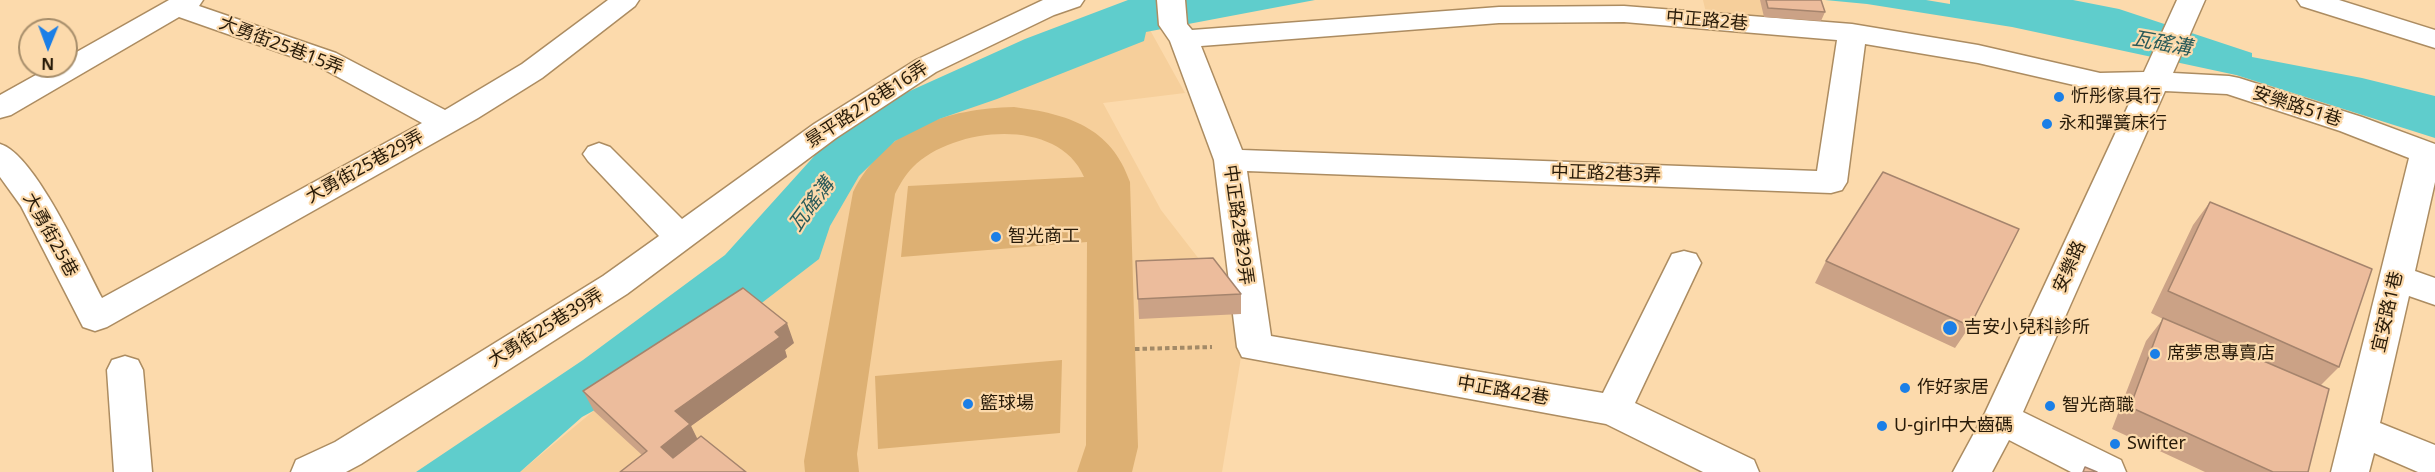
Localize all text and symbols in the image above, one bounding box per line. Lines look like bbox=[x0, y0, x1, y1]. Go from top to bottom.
street label: 中正路2巷 bbox=[1665, 7, 1749, 35]
street label: 大勇街25巷15弄 bbox=[216, 12, 346, 80]
north arrow bbox=[18, 18, 78, 78]
water label: 瓦磘溝 bbox=[2130, 27, 2194, 61]
text: N bbox=[41, 53, 54, 75]
street label: 景平路278巷16弄 bbox=[802, 57, 932, 153]
street label: 安樂路51巷 bbox=[2250, 82, 2344, 132]
place label: 忻彤傢具行 bbox=[2071, 86, 2161, 108]
marker: 忻彤傢具行 bbox=[2052, 90, 2066, 104]
place label: 永和彈簧床行 bbox=[2059, 113, 2167, 135]
marker: 永和彈簧床行 bbox=[2040, 117, 2054, 131]
street label: 大勇街25巷29弄 bbox=[302, 126, 428, 208]
street label: 中正路2巷3弄 bbox=[1550, 161, 1662, 187]
street label: 中正路2巷29弄 bbox=[1219, 164, 1257, 286]
water label: 瓦磘溝 bbox=[784, 174, 840, 236]
street label: 大勇街25巷 bbox=[18, 189, 82, 281]
place label: 智光商工 bbox=[1008, 226, 1080, 248]
marker: 智光商工 bbox=[989, 230, 1003, 244]
street label: 安樂路 bbox=[2049, 238, 2091, 296]
street label: 宜安路1巷 bbox=[2368, 269, 2408, 355]
street label: 大勇街25巷39弄 bbox=[485, 284, 607, 372]
place label: 吉安小兒科診所 bbox=[1964, 317, 2090, 339]
marker: 吉安小兒科診所 bbox=[1941, 319, 1959, 337]
place label: 席夢思專賣店 bbox=[2167, 343, 2275, 365]
marker: 席夢思專賣店 bbox=[2148, 347, 2162, 361]
street label: 中正路42巷 bbox=[1456, 372, 1550, 410]
place label: 作好家居 bbox=[1917, 377, 1989, 399]
marker: 作好家居 bbox=[1898, 381, 1912, 395]
place label: 籃球場 bbox=[980, 393, 1034, 415]
place label: 智光商職 bbox=[2062, 395, 2134, 417]
marker: 籃球場 bbox=[961, 397, 975, 411]
marker: 智光商職 bbox=[2043, 399, 2057, 413]
place label: U-girl中大齒碼 bbox=[1894, 415, 2013, 437]
marker: U-girl中大齒碼 bbox=[1875, 419, 1889, 433]
place label: Swifter bbox=[2127, 433, 2186, 455]
marker: Swifter bbox=[2108, 437, 2122, 451]

